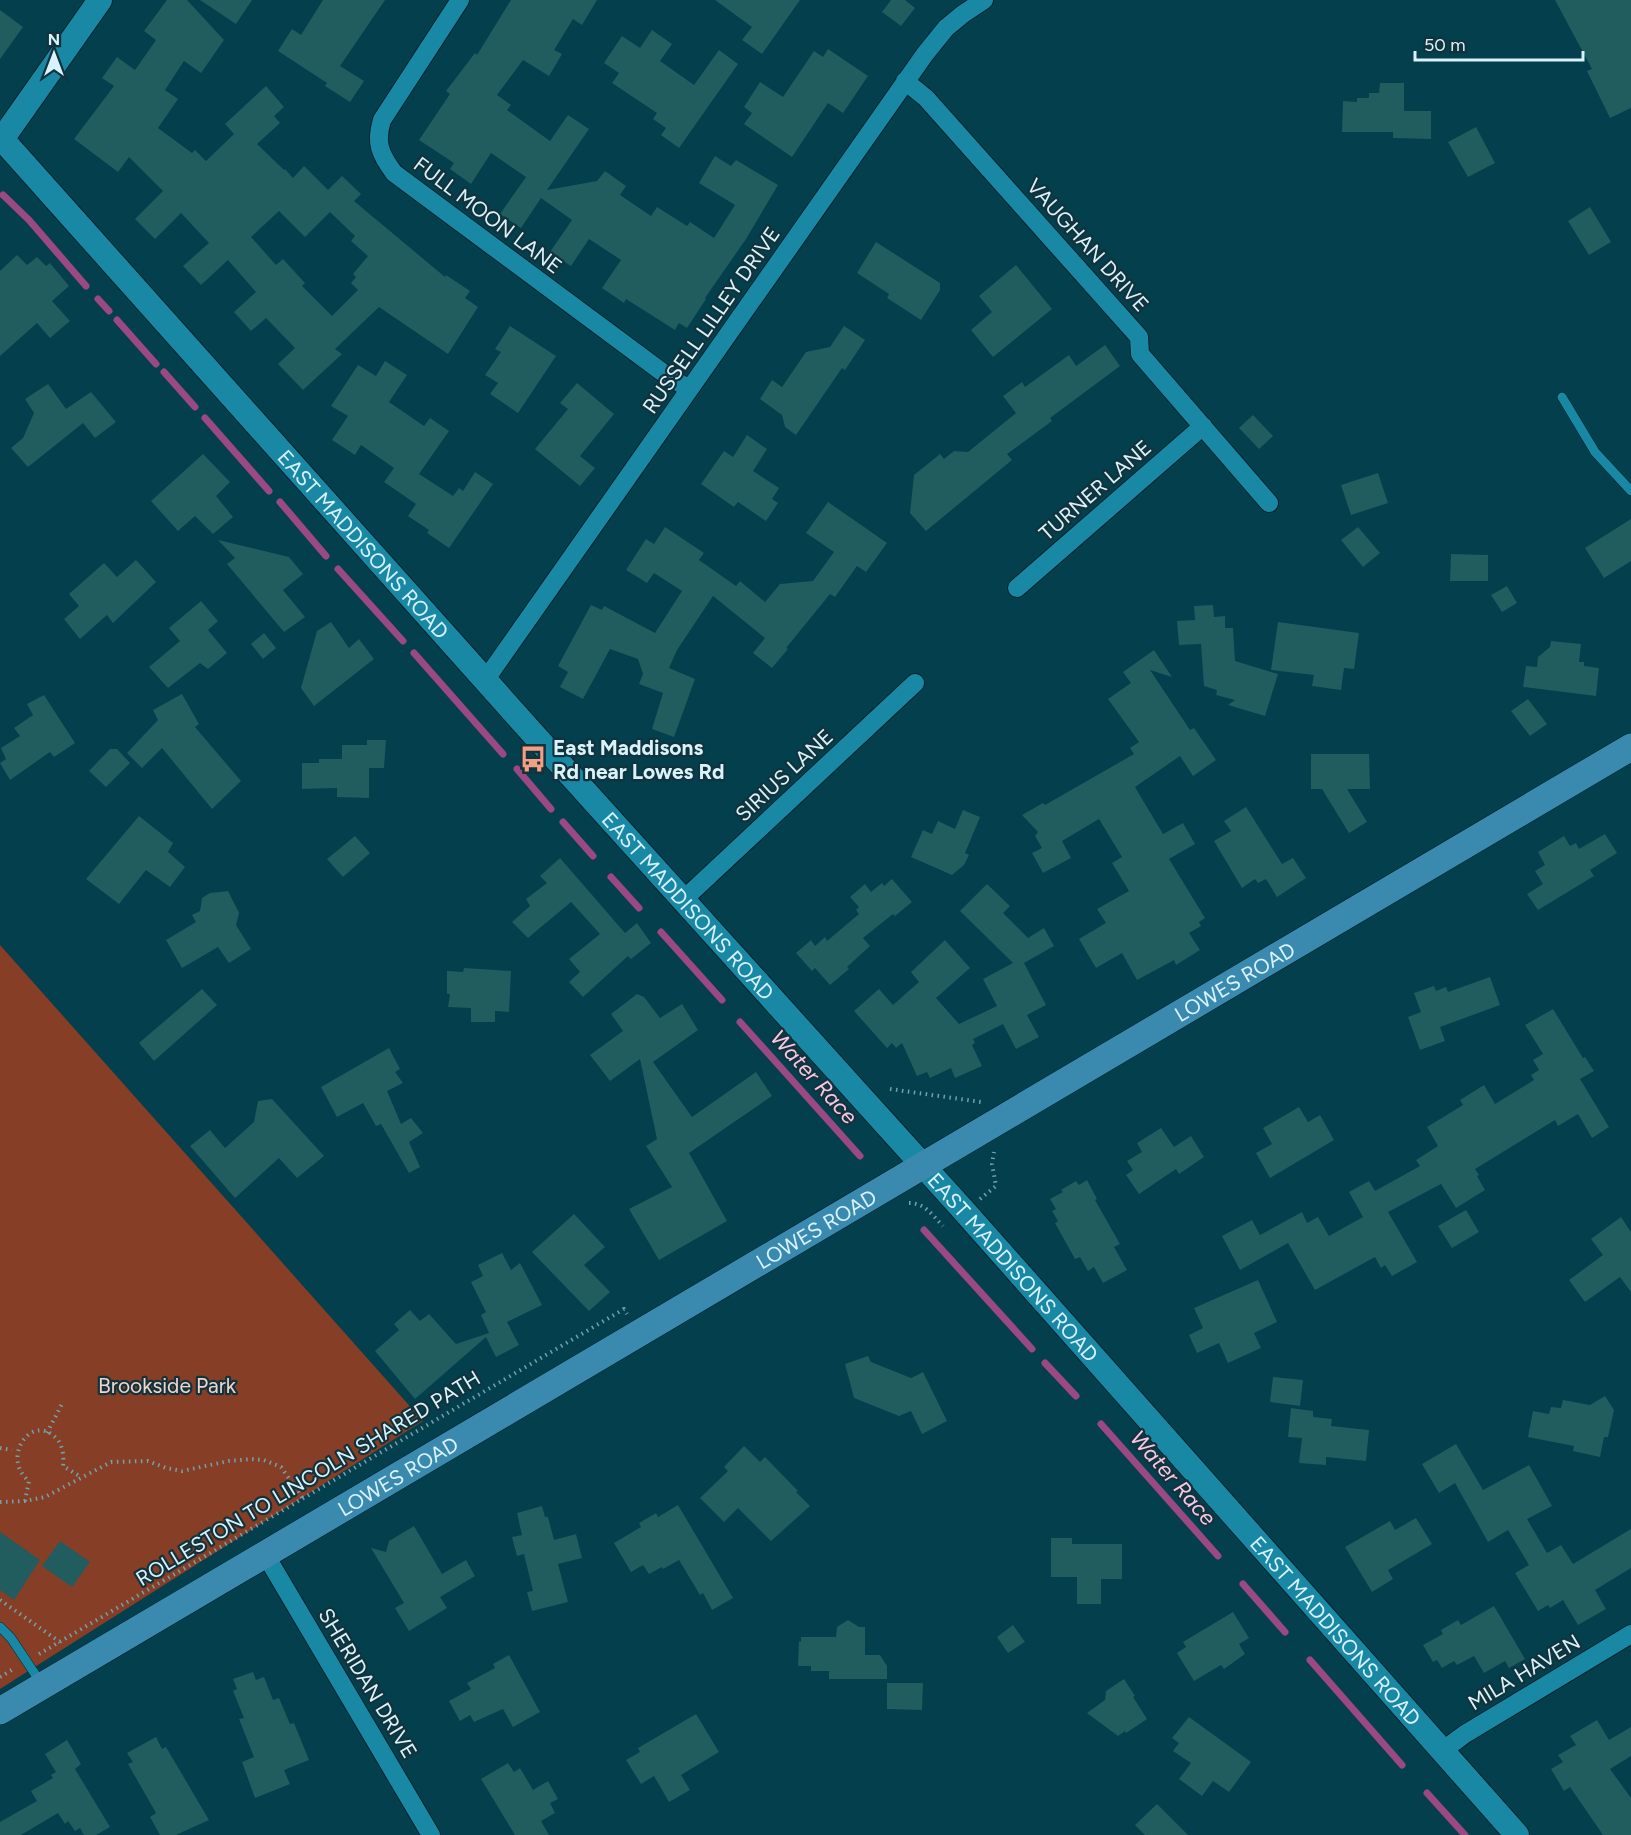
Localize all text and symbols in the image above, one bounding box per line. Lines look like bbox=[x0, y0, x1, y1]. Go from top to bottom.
north arrow bbox=[24, 24, 84, 84]
scale bar bbox=[1415, 24, 1583, 62]
text: N bbox=[48, 30, 60, 49]
text: 50 m bbox=[1424, 34, 1466, 56]
street label: FULL MOON LANE bbox=[409, 151, 567, 279]
street label: VAUGHAN DRIVE bbox=[1022, 173, 1154, 317]
street label: RUSSELL LILLEY DRIVE bbox=[637, 222, 785, 418]
street label: TURNER LANE bbox=[1034, 434, 1156, 546]
street label: EAST MADDISONS ROAD bbox=[273, 444, 454, 644]
street label: SIRIUS LANE bbox=[730, 724, 838, 826]
place label: East Maddisons Rd near Lowes Rd bbox=[553, 735, 724, 784]
bus stop icon: East Maddisons Rd near Lowes Rd bbox=[518, 744, 548, 774]
street label: EAST MADDISONS ROAD bbox=[597, 807, 780, 1005]
street label: LOWES ROAD bbox=[1170, 936, 1299, 1027]
water label: Water Race bbox=[765, 1024, 863, 1130]
street label: EAST MADDISONS ROAD bbox=[923, 1167, 1104, 1367]
street label: LOWES ROAD bbox=[751, 1183, 881, 1274]
street label: ROLLESTON TO LINCOLN SHARED PATH bbox=[131, 1365, 485, 1591]
park label: Brookside Park bbox=[98, 1373, 237, 1398]
water label: Water Race bbox=[1124, 1425, 1222, 1531]
street label: LOWES ROAD bbox=[333, 1431, 462, 1521]
street label: EAST MADDISONS ROAD bbox=[1245, 1531, 1426, 1730]
street label: SHERIDAN DRIVE bbox=[313, 1604, 423, 1762]
street label: MILA HAVEN bbox=[1464, 1629, 1584, 1715]

